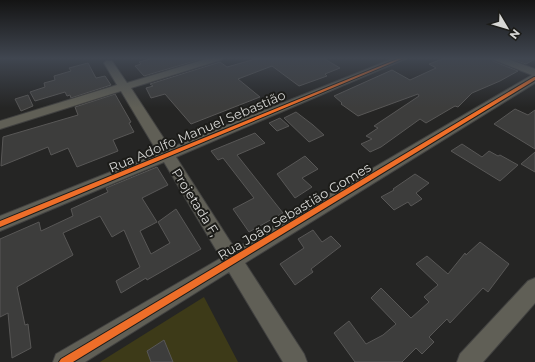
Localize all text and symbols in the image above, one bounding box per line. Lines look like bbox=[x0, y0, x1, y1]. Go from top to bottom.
north arrow bbox=[487, 8, 527, 48]
text: N bbox=[507, 26, 523, 42]
street label: Rua Adolfo Manuel Sebastião bbox=[106, 86, 288, 176]
street label: Rua João Sebastião Gomes bbox=[214, 159, 374, 263]
street label: Projetada F, bbox=[169, 165, 223, 239]

